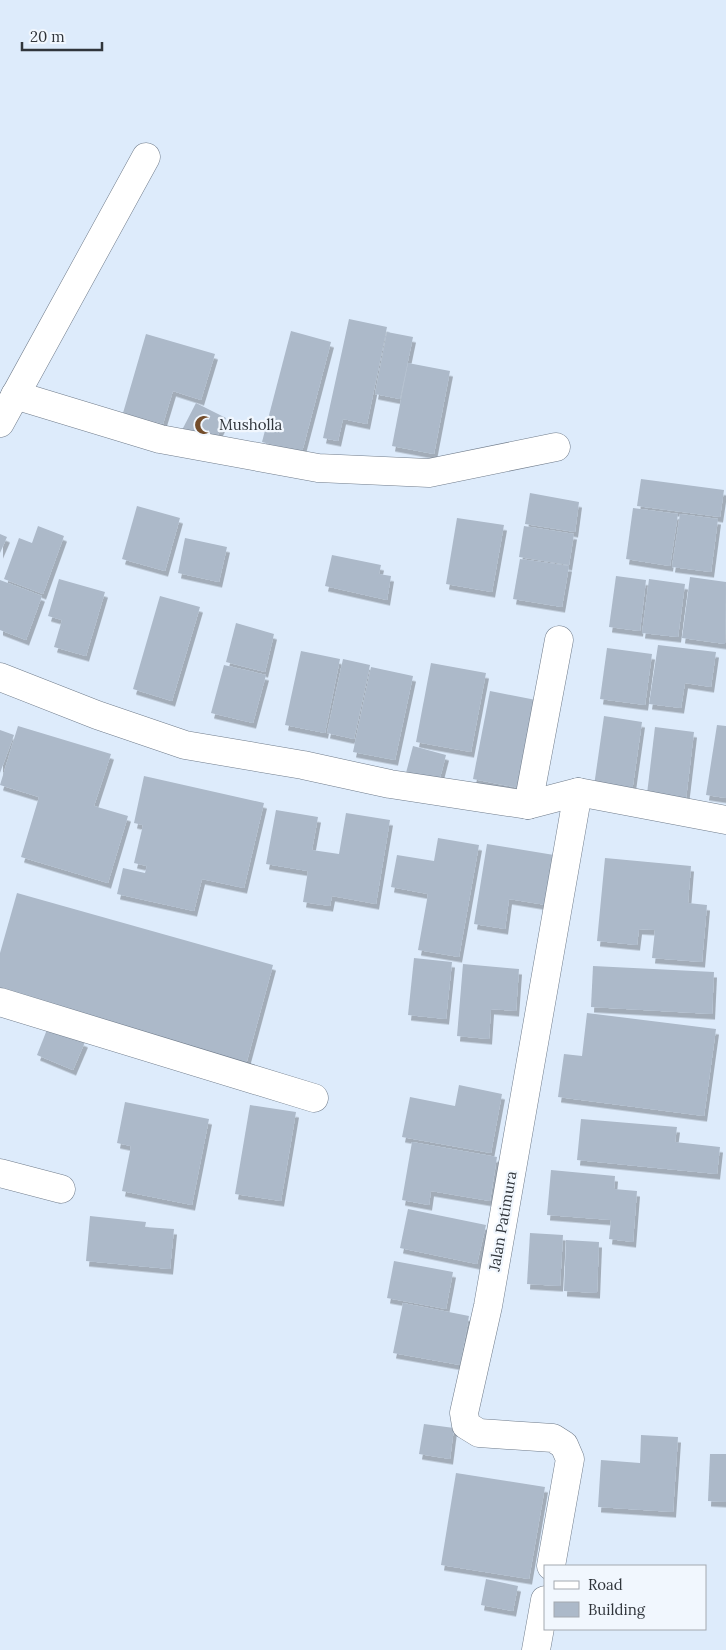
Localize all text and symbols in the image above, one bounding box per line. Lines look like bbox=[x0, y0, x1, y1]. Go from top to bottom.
scale bar bbox=[22, 20, 102, 52]
text: 20 m bbox=[30, 27, 65, 46]
mosque icon: Musholla bbox=[193, 414, 215, 436]
place label: Musholla bbox=[219, 415, 283, 434]
street label: Jalan Patimura bbox=[484, 1169, 521, 1273]
legend bbox=[544, 1565, 706, 1630]
text: Road bbox=[588, 1575, 623, 1594]
text: Building bbox=[588, 1600, 646, 1619]

